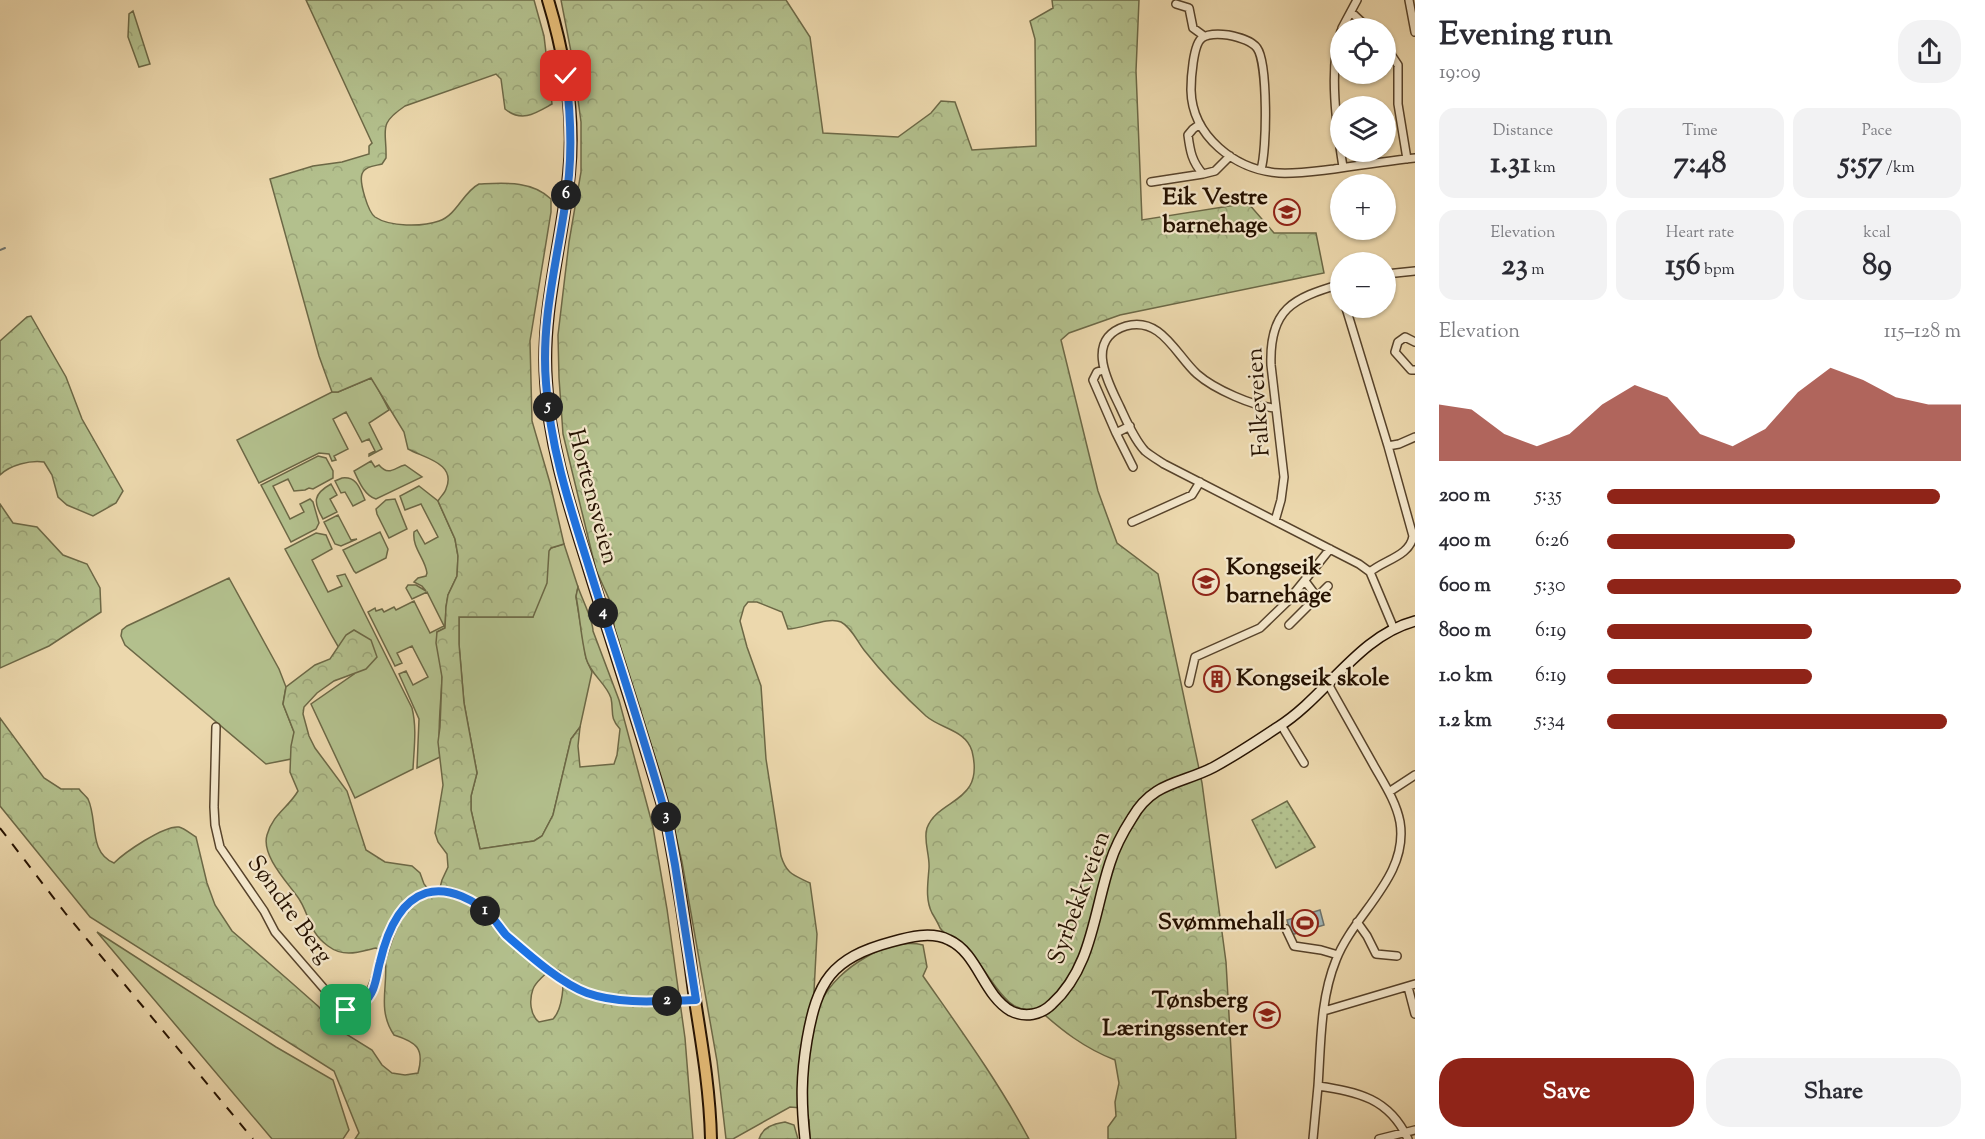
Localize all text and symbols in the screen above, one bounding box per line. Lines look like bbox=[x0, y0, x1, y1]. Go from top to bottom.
text: Evening run bbox=[1439, 12, 1613, 60]
map controls bbox=[1330, 18, 1396, 318]
button: locate bbox=[1330, 18, 1396, 84]
button: share bbox=[1898, 20, 1961, 83]
pin bbox=[540, 50, 591, 101]
icon: check bbox=[549, 59, 582, 92]
text: 19:09 bbox=[1439, 59, 1481, 88]
button: layers bbox=[1330, 96, 1396, 162]
text: Distance bbox=[1493, 120, 1553, 143]
text: Time bbox=[1682, 120, 1718, 143]
text: Pace bbox=[1862, 120, 1892, 143]
text: 1.31 bbox=[1490, 143, 1530, 186]
text: 7:48 bbox=[1674, 143, 1726, 186]
text: 5:57 bbox=[1839, 143, 1883, 186]
text: km bbox=[1530, 157, 1556, 180]
text: /km bbox=[1883, 157, 1915, 180]
button: + bbox=[1330, 174, 1396, 240]
pin: 6 bbox=[551, 180, 581, 210]
place label: Eik Vestre barnehage bbox=[1162, 181, 1268, 243]
text: 6 bbox=[562, 183, 570, 206]
school or university icon: Eik Vestre barnehage bbox=[1272, 197, 1302, 227]
text: Elevation bbox=[1491, 222, 1555, 245]
text: Heart rate bbox=[1666, 222, 1734, 245]
text: kcal bbox=[1863, 222, 1891, 245]
text: 23 bbox=[1502, 245, 1528, 288]
text: 156 bbox=[1665, 245, 1701, 288]
text: 89 bbox=[1862, 245, 1892, 288]
button: − bbox=[1330, 252, 1396, 318]
text: m bbox=[1528, 259, 1544, 282]
text: bpm bbox=[1701, 259, 1735, 282]
text: Elevation bbox=[1439, 318, 1520, 347]
text: 115–128 m bbox=[1884, 318, 1961, 347]
street label: Falkeveien bbox=[1238, 346, 1280, 458]
pin: 5 bbox=[533, 392, 563, 422]
text: 5 bbox=[545, 395, 551, 418]
street label: Hortensveien bbox=[558, 425, 626, 569]
text: 200 m bbox=[1439, 482, 1490, 511]
text: 5:35 bbox=[1535, 482, 1562, 511]
text: 400 m bbox=[1439, 527, 1491, 556]
text: 6:26 bbox=[1535, 527, 1569, 556]
place label: Kongseik barnehage bbox=[1225, 551, 1331, 613]
school or university icon: Kongseik barnehage bbox=[1191, 567, 1221, 597]
text: 600 m bbox=[1439, 572, 1491, 601]
text: 5:30 bbox=[1535, 572, 1566, 601]
pin: 4 bbox=[588, 598, 618, 628]
text: 4 bbox=[599, 601, 607, 624]
text: 800 m bbox=[1439, 617, 1491, 646]
text: 6:19 bbox=[1535, 617, 1566, 646]
place label: Kongseik skole bbox=[1236, 662, 1389, 696]
text: 1.0 km bbox=[1439, 662, 1493, 691]
text: 6:19 bbox=[1535, 662, 1566, 691]
building icon: Kongseik skole bbox=[1202, 664, 1232, 694]
text: 1.2 km bbox=[1439, 707, 1492, 736]
text: 5:34 bbox=[1535, 707, 1565, 736]
pin: 3 bbox=[651, 802, 681, 832]
text: 3 bbox=[663, 805, 669, 828]
street label: Syrbekkveien bbox=[1040, 826, 1120, 970]
street label: Søndre Berg bbox=[238, 849, 340, 972]
pin: 1 bbox=[470, 896, 500, 926]
text: 1 bbox=[482, 899, 488, 922]
place label: Svømmehall bbox=[1158, 906, 1286, 940]
sports icon: Svømmehall bbox=[1290, 908, 1320, 938]
pin bbox=[320, 984, 371, 1035]
place label: Tønsberg Læringssenter bbox=[1102, 984, 1249, 1046]
pin: 2 bbox=[652, 986, 682, 1016]
text: 2 bbox=[663, 989, 671, 1012]
icon: arrive bbox=[329, 993, 362, 1026]
school or university icon: Tønsberg Læringssenter bbox=[1252, 1000, 1282, 1030]
button: Save bbox=[1439, 1058, 1694, 1127]
button: Share bbox=[1706, 1058, 1961, 1127]

